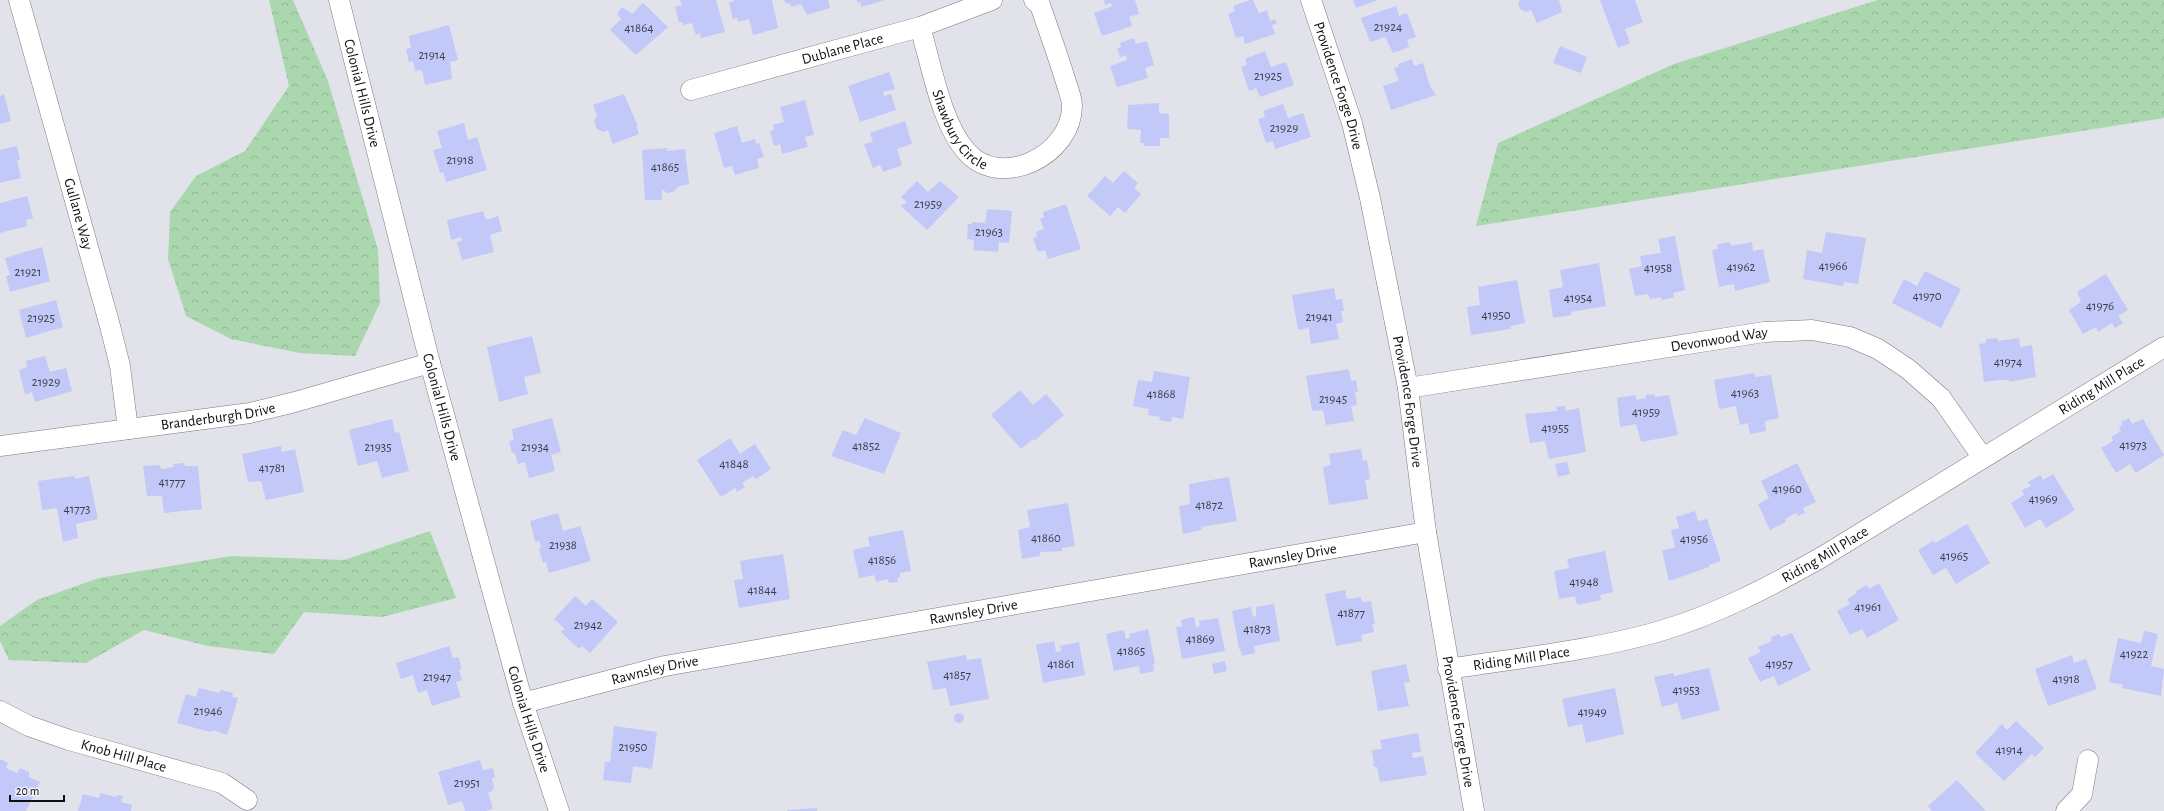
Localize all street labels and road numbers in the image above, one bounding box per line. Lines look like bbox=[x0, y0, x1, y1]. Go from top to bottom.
street label: Providence Forge Drive bbox=[1311, 20, 1366, 151]
street label: Dublane Place bbox=[800, 30, 885, 67]
street label: Colonial Hills Drive bbox=[342, 37, 383, 149]
street label: Shawbury Circle bbox=[930, 88, 990, 172]
street label: Gullane Way bbox=[62, 176, 96, 252]
street label: Devonwood Way bbox=[1670, 324, 1769, 354]
street label: Providence Forge Drive bbox=[1390, 334, 1425, 468]
street label: Colonial Hills Drive bbox=[420, 352, 464, 463]
street label: Riding Mill Place bbox=[2056, 353, 2147, 417]
street label: Branderburgh Drive bbox=[160, 400, 277, 432]
street label: Riding Mill Place bbox=[1779, 523, 1871, 585]
street label: Rawnsley Drive bbox=[1247, 540, 1338, 571]
street label: Rawnsley Drive bbox=[928, 597, 1019, 627]
street label: Riding Mill Place bbox=[1472, 643, 1571, 673]
street label: Rawnsley Drive bbox=[610, 653, 700, 687]
street label: Providence Forge Drive bbox=[1440, 655, 1477, 789]
street label: Colonial Hills Drive bbox=[506, 664, 553, 774]
street label: Knob Hill Place bbox=[79, 736, 168, 775]

